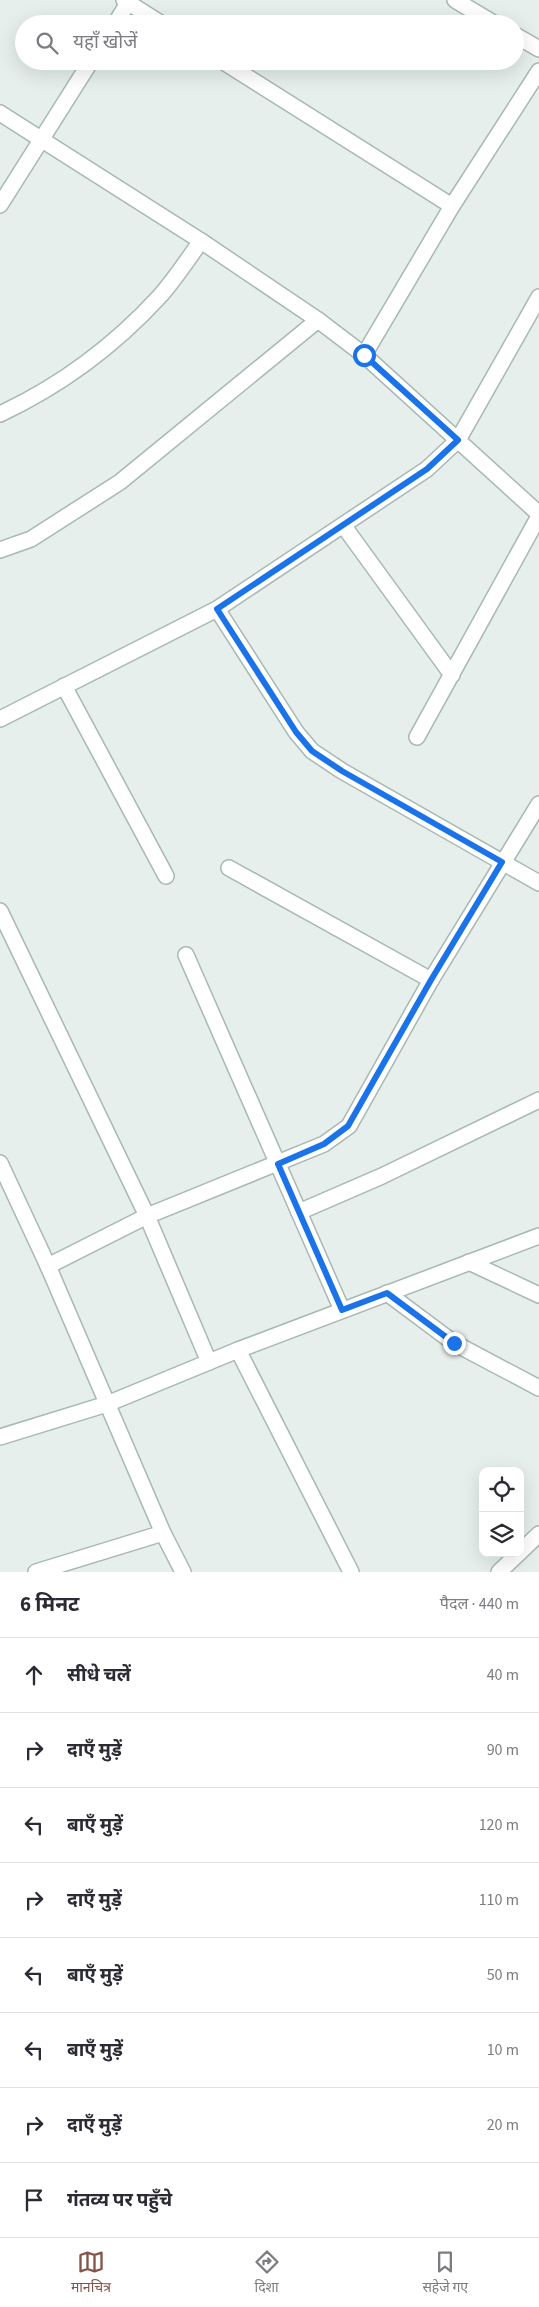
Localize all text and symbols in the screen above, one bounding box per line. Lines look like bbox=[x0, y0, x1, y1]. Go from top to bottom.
search box bbox=[15, 15, 524, 70]
icon: search bbox=[33, 29, 61, 57]
text: यहाँ खोजें bbox=[73, 29, 137, 56]
route start bbox=[353, 344, 376, 367]
route end bbox=[443, 1332, 466, 1355]
map controls bbox=[479, 1467, 524, 1557]
button: locate bbox=[479, 1467, 524, 1512]
button: layers bbox=[479, 1512, 524, 1557]
text: 6 मिनट bbox=[20, 1589, 79, 1619]
text: पैदल · 440 m bbox=[440, 1593, 519, 1615]
icon: ahead bbox=[20, 1661, 48, 1689]
text: सीधे चलें bbox=[67, 1662, 131, 1689]
text: 40 m bbox=[487, 1664, 519, 1686]
icon: right bbox=[20, 1736, 48, 1764]
text: दाएँ मुड़ें bbox=[67, 1737, 122, 1764]
text: 90 m bbox=[487, 1739, 519, 1761]
icon: left bbox=[20, 1811, 48, 1839]
text: बाएँ मुड़ें bbox=[67, 1812, 123, 1839]
text: 120 m bbox=[479, 1814, 519, 1836]
icon: right bbox=[20, 1886, 48, 1914]
text: दाएँ मुड़ें bbox=[67, 1887, 122, 1914]
text: 110 m bbox=[479, 1889, 519, 1911]
icon: left bbox=[20, 1961, 48, 1989]
text: बाएँ मुड़ें bbox=[67, 1962, 123, 1989]
text: 50 m bbox=[487, 1964, 519, 1986]
icon: left bbox=[20, 2036, 48, 2064]
text: बाएँ मुड़ें bbox=[67, 2037, 123, 2064]
text: 10 m bbox=[487, 2039, 519, 2061]
icon: right bbox=[20, 2111, 48, 2139]
text: दाएँ मुड़ें bbox=[67, 2112, 122, 2139]
text: 20 m bbox=[487, 2114, 519, 2136]
icon: arrive bbox=[20, 2186, 48, 2214]
text: गंतव्य पर पहुँचे bbox=[67, 2187, 172, 2214]
tab: मानचित्र bbox=[71, 2248, 111, 2298]
tab: दिशा bbox=[253, 2248, 281, 2298]
tab: सहेजे गए bbox=[422, 2248, 468, 2298]

